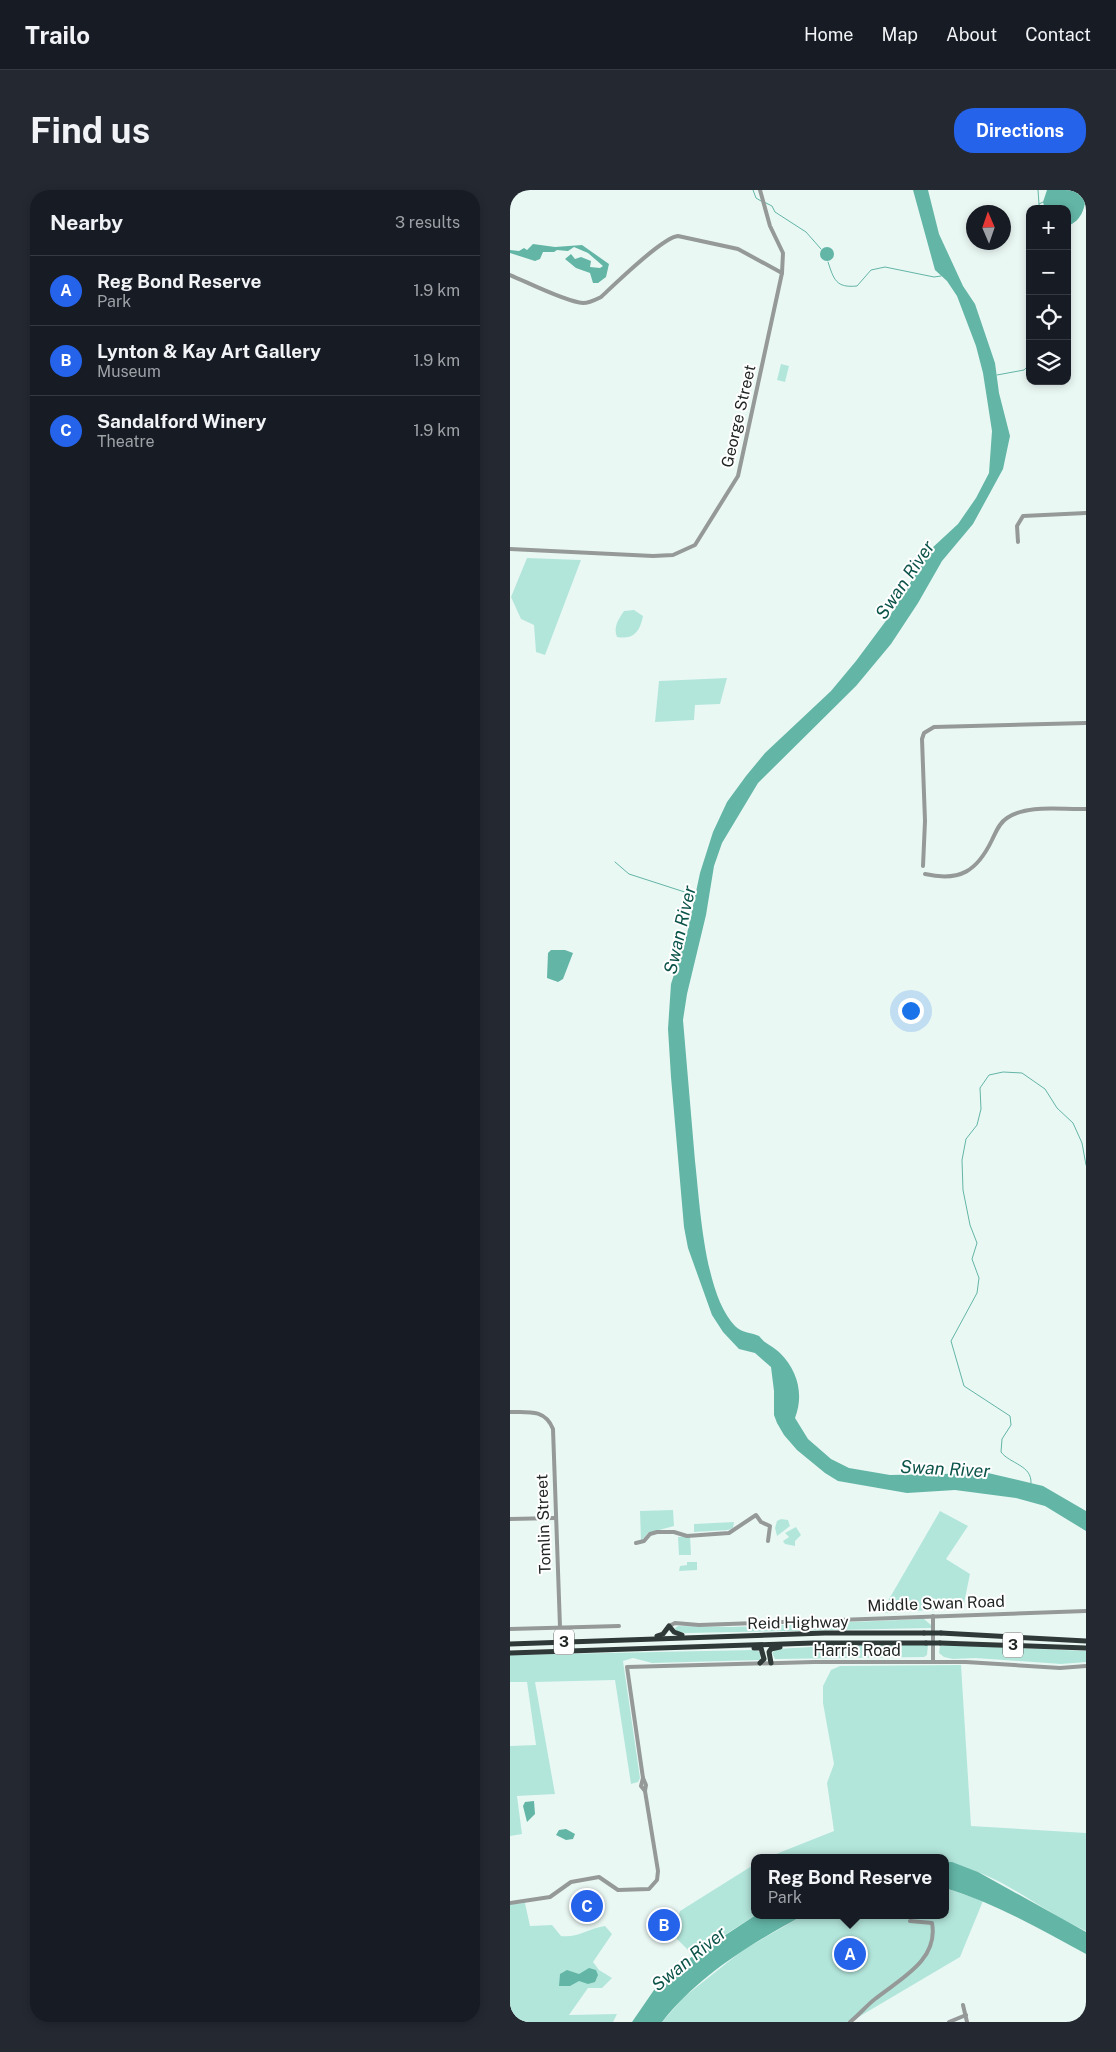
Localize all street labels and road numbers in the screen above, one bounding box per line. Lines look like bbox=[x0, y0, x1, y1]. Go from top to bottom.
street label: George Street bbox=[717, 363, 760, 469]
street label: Tomlin Street bbox=[532, 1474, 555, 1574]
street label: Middle Swan Road bbox=[867, 1592, 1005, 1615]
street label: Reid Highway bbox=[747, 1612, 849, 1633]
road number: 3 bbox=[554, 1630, 574, 1654]
road number: 3 bbox=[1003, 1632, 1023, 1658]
street label: Harris Road bbox=[813, 1641, 901, 1660]

